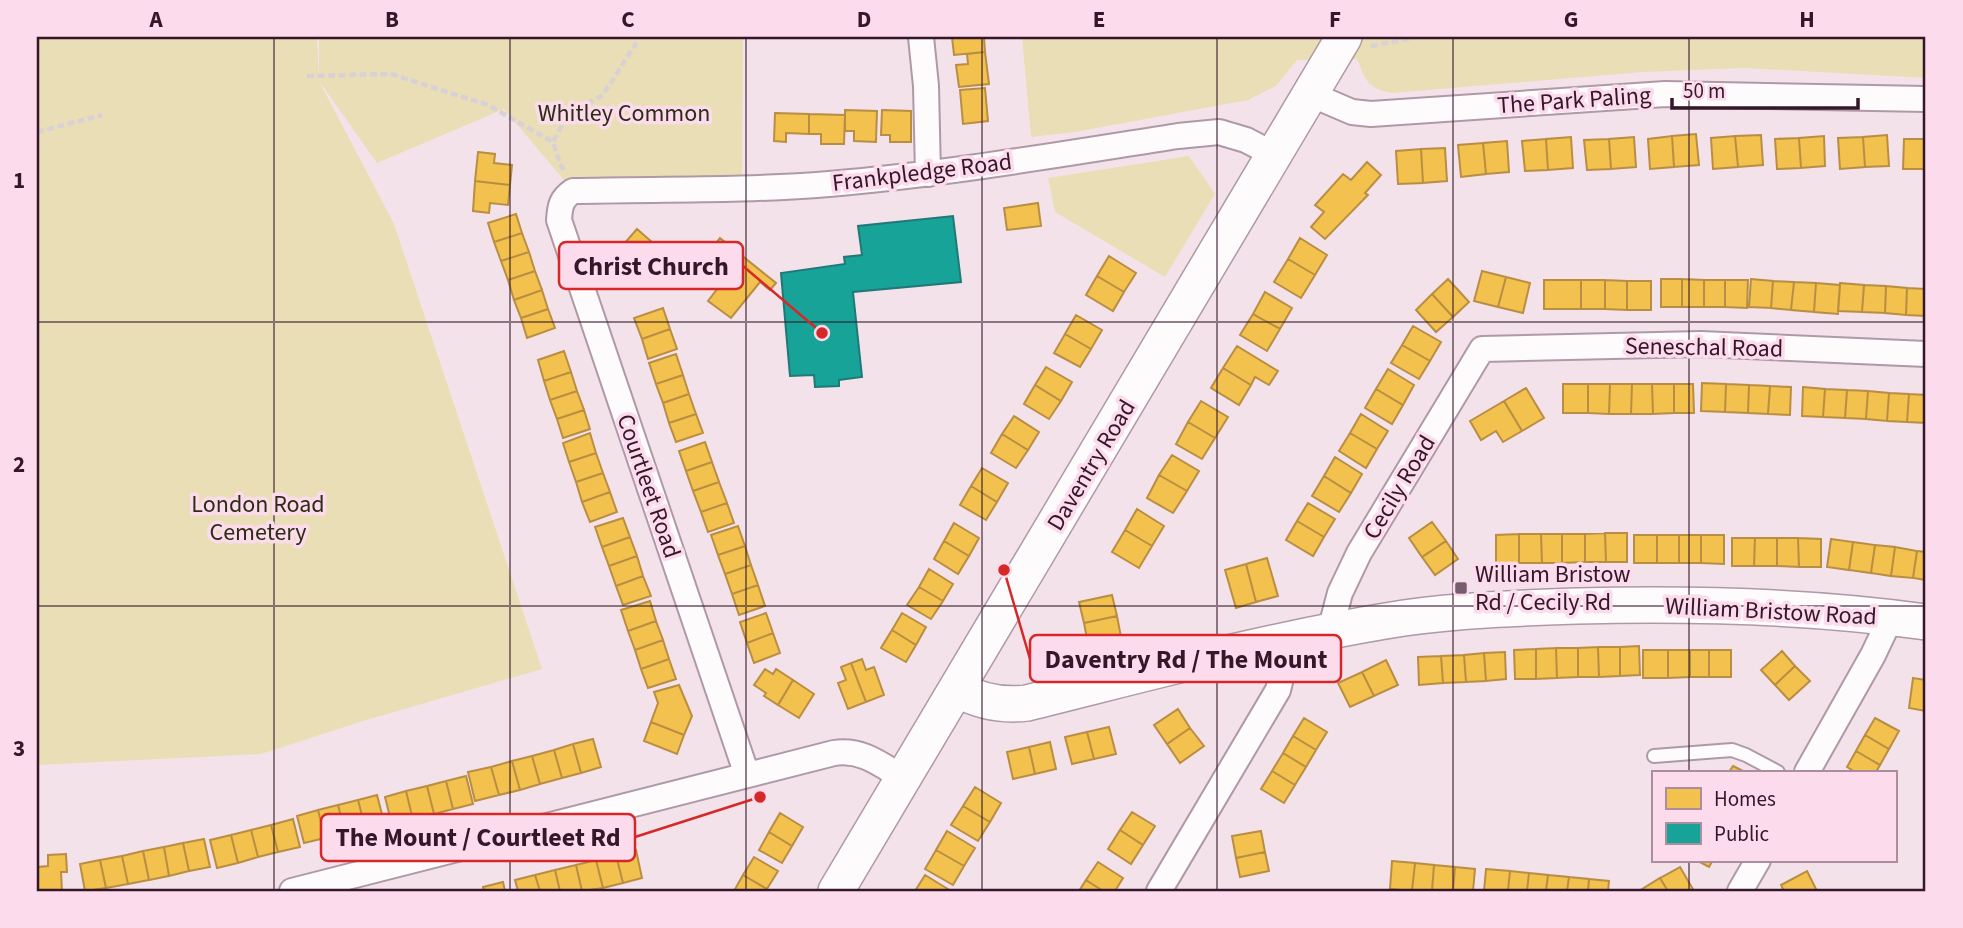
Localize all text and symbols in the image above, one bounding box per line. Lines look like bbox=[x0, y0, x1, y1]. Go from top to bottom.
text: A bbox=[148, 3, 163, 36]
text: B bbox=[385, 3, 399, 36]
text: C bbox=[621, 3, 635, 36]
text: D bbox=[857, 3, 871, 36]
text: E bbox=[1093, 3, 1105, 36]
text: F bbox=[1329, 3, 1341, 36]
text: G bbox=[1564, 3, 1578, 36]
text: H bbox=[1799, 3, 1815, 36]
scale bar bbox=[1672, 66, 1858, 110]
text: 50 m bbox=[1683, 76, 1725, 106]
street label: The Park Paling bbox=[1496, 78, 1652, 123]
park label: Whitley Common bbox=[538, 96, 710, 131]
street label: Frankpledge Road bbox=[830, 144, 1014, 201]
text: 1 bbox=[13, 164, 25, 197]
callout: Christ Church bbox=[559, 242, 743, 289]
text: Christ Church bbox=[573, 248, 729, 285]
street label: Seneschal Road bbox=[1625, 329, 1783, 366]
street label: Daventry Road bbox=[1038, 393, 1144, 538]
street label: Courtleet Road bbox=[608, 409, 690, 563]
street label: Cecily Road bbox=[1355, 428, 1444, 546]
text: 2 bbox=[13, 448, 25, 481]
park label: London Road Cemetery bbox=[191, 487, 325, 550]
place label: William Bristow Rd / Cecily Rd bbox=[1475, 557, 1631, 620]
marker: William Bristow Rd / Cecily Rd bbox=[1453, 580, 1469, 596]
street label: William Bristow Road bbox=[1664, 588, 1878, 635]
callout: Daventry Rd / The Mount bbox=[1030, 635, 1341, 682]
text: Daventry Rd / The Mount bbox=[1045, 641, 1327, 678]
text: 3 bbox=[13, 732, 25, 765]
legend bbox=[1652, 771, 1896, 862]
text: Homes bbox=[1714, 784, 1776, 814]
callout: The Mount / Courtleet Rd bbox=[321, 814, 635, 861]
text: The Mount / Courtleet Rd bbox=[335, 819, 621, 856]
text: Public bbox=[1714, 819, 1769, 849]

